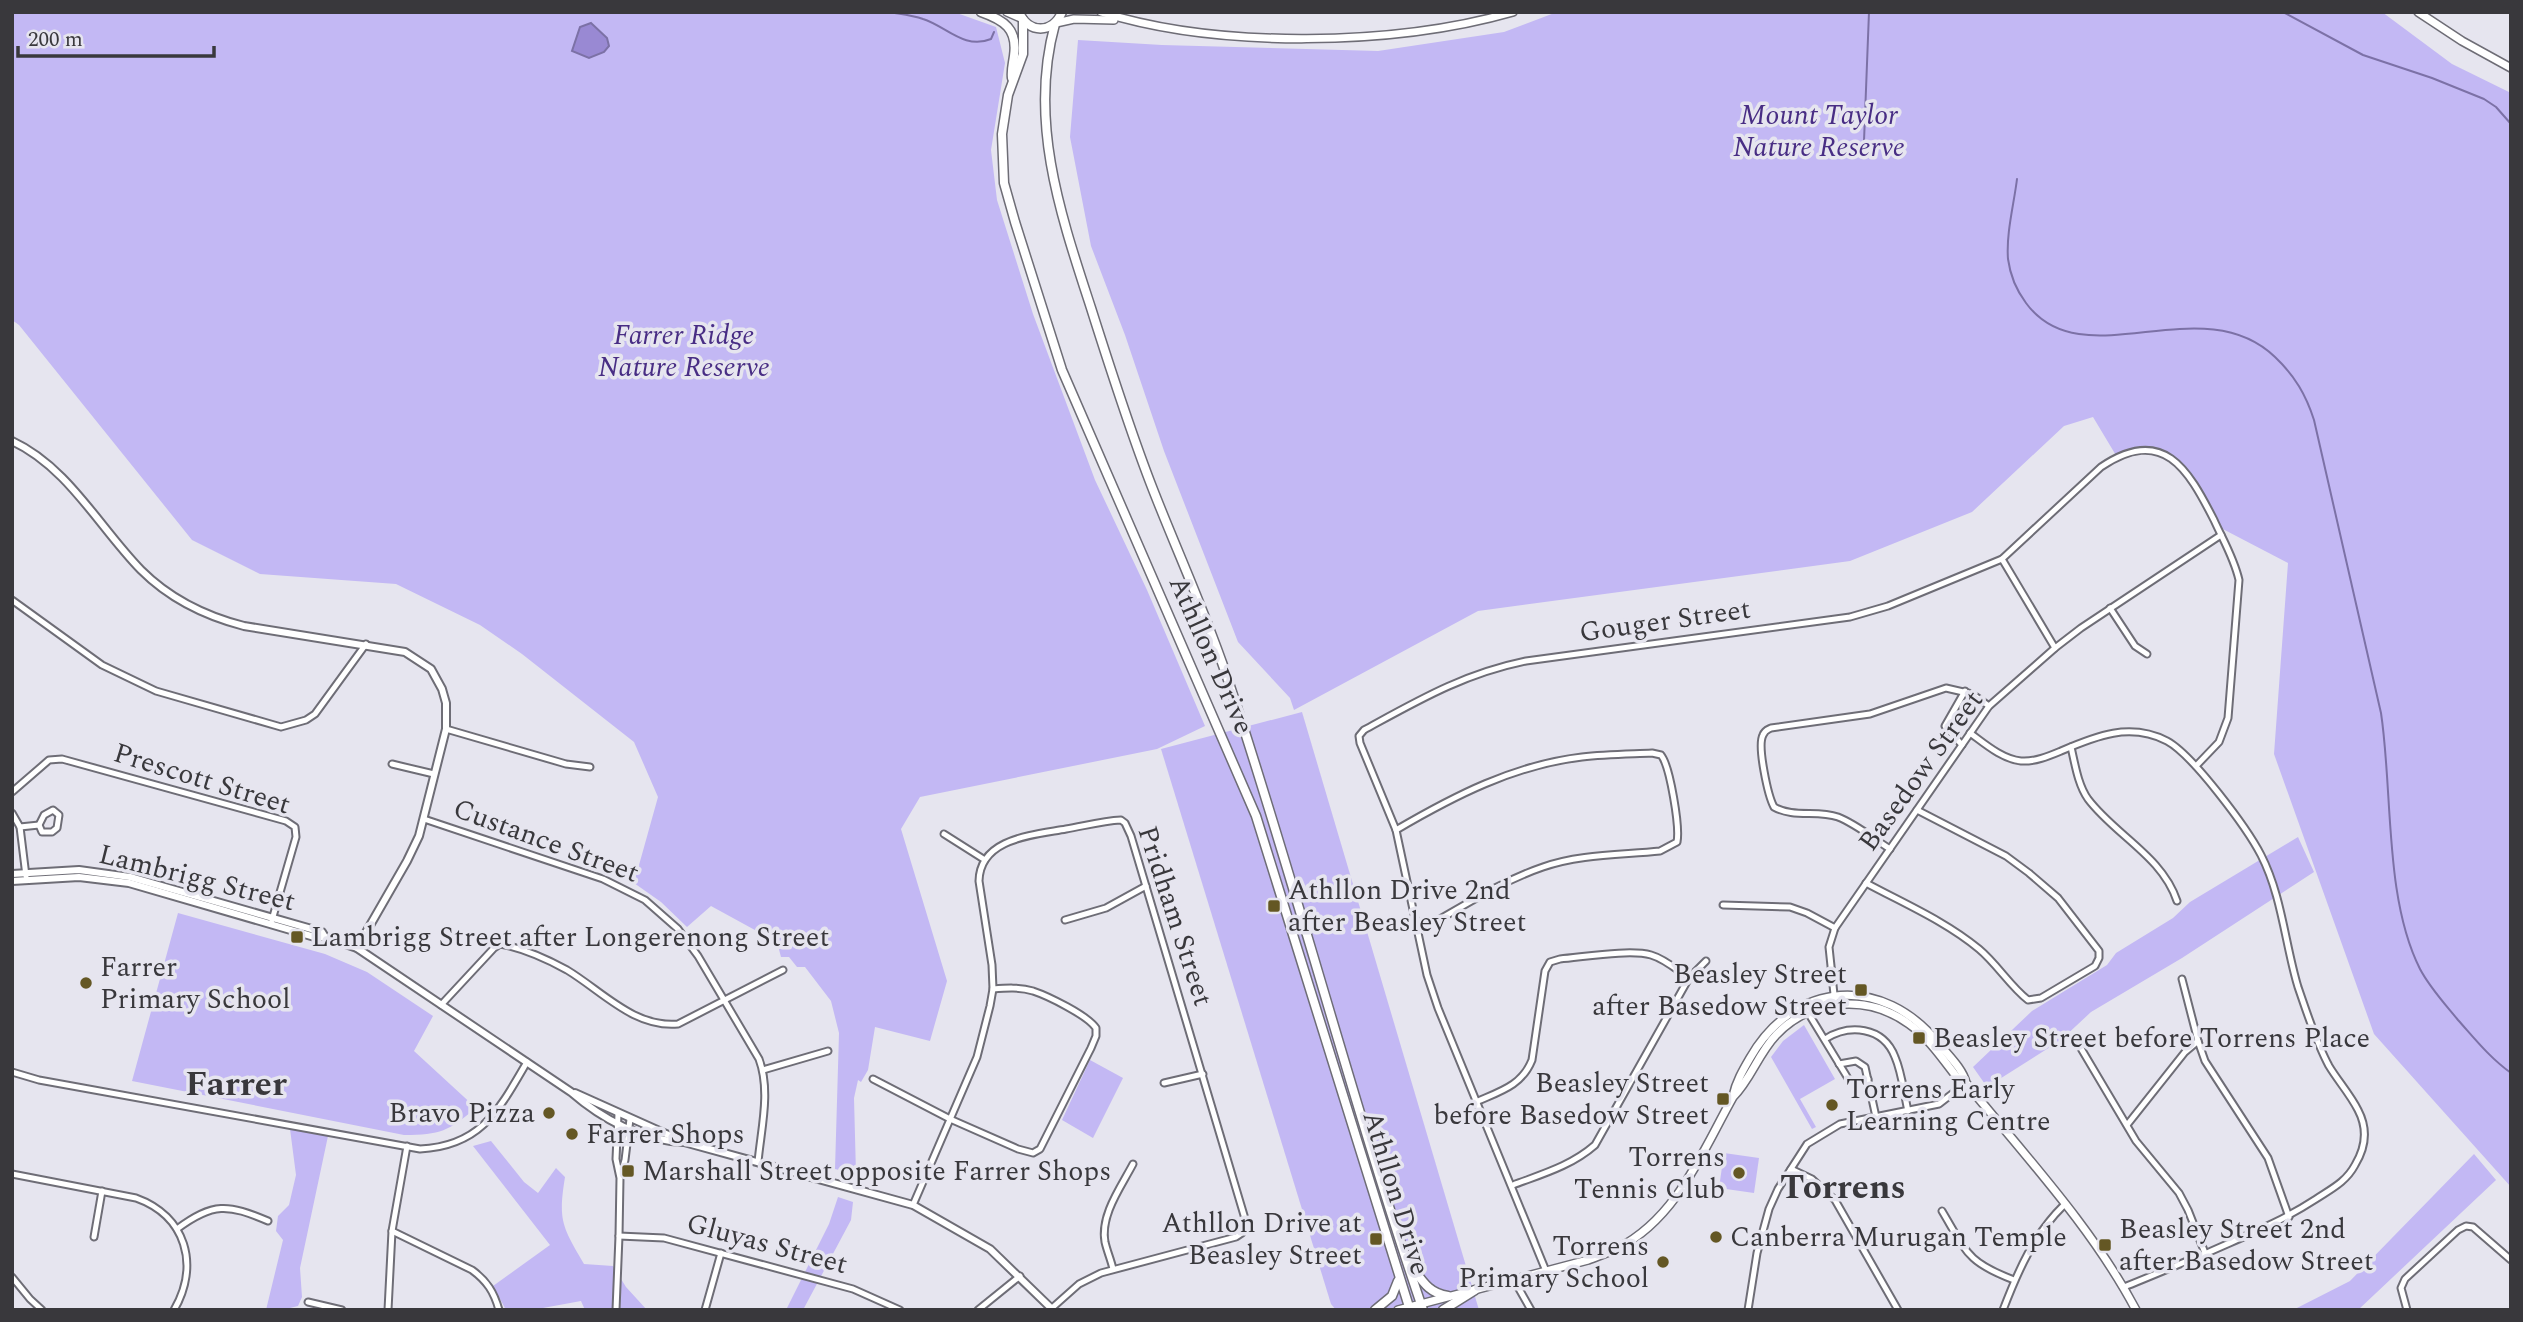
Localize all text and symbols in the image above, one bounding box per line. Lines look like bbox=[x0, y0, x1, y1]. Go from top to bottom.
scale bar bbox=[18, 14, 214, 58]
text: 200 m bbox=[28, 24, 83, 56]
park label: Mount Taylor Nature Reserve bbox=[1733, 94, 1905, 169]
park label: Farrer Ridge Nature Reserve bbox=[598, 314, 770, 389]
street label: Athllon Drive bbox=[1157, 569, 1265, 741]
street label: Gouger Street bbox=[1577, 588, 1753, 654]
street label: Basedow Street bbox=[1848, 681, 1994, 861]
street label: Prescott Street bbox=[108, 732, 296, 826]
street label: Custance Street bbox=[447, 787, 645, 895]
street label: Pridham Street bbox=[1126, 820, 1224, 1012]
street label: Lambrigg Street bbox=[94, 833, 300, 923]
place label: Athllon Drive 2nd after Beasley Street bbox=[1288, 869, 1527, 944]
marker: Athllon Drive 2nd after Beasley Street bbox=[1266, 898, 1282, 914]
place label: Lambrigg Street after Longerenong Street bbox=[311, 916, 829, 959]
marker: Lambrigg Street after Longerenong Street bbox=[289, 929, 305, 945]
place label: Farrer Primary School bbox=[100, 946, 290, 1021]
place label: Beasley Street after Basedow Street bbox=[1592, 953, 1847, 1028]
marker: Farrer Primary School bbox=[78, 975, 94, 991]
marker: Beasley Street after Basedow Street bbox=[1853, 982, 1869, 998]
place label: Beasley Street before Torrens Place bbox=[1933, 1017, 2370, 1060]
marker: Beasley Street before Torrens Place bbox=[1911, 1030, 1927, 1046]
district label: Farrer bbox=[185, 1058, 287, 1111]
place label: Beasley Street before Basedow Street bbox=[1433, 1062, 1709, 1137]
place label: Torrens Early Learning Centre bbox=[1846, 1068, 2051, 1143]
marker: Beasley Street before Basedow Street bbox=[1715, 1091, 1731, 1107]
place label: Bravo Pizza bbox=[389, 1092, 535, 1135]
marker: Torrens Early Learning Centre bbox=[1824, 1097, 1840, 1113]
marker: Bravo Pizza bbox=[541, 1105, 557, 1121]
street label: Athllon Drive bbox=[1351, 1106, 1441, 1280]
place label: Farrer Shops bbox=[586, 1113, 744, 1156]
marker: Farrer Shops bbox=[564, 1126, 580, 1142]
place label: Torrens Tennis Club bbox=[1574, 1136, 1725, 1211]
place label: Marshall Street opposite Farrer Shops bbox=[642, 1150, 1111, 1193]
district label: Torrens bbox=[1780, 1161, 1906, 1214]
marker: Marshall Street opposite Farrer Shops bbox=[620, 1163, 636, 1179]
marker: Torrens Tennis Club bbox=[1731, 1165, 1747, 1181]
street label: Gluyas Street bbox=[682, 1202, 852, 1286]
place label: Athllon Drive at Beasley Street bbox=[1162, 1202, 1362, 1277]
place label: Beasley Street 2nd after Basedow Street bbox=[2119, 1208, 2374, 1283]
place label: Canberra Murugan Temple bbox=[1730, 1216, 2067, 1259]
place label: Torrens Primary School bbox=[1459, 1225, 1649, 1300]
marker: Canberra Murugan Temple bbox=[1708, 1229, 1724, 1245]
marker: Athllon Drive at Beasley Street bbox=[1368, 1231, 1384, 1247]
marker: Beasley Street 2nd after Basedow Street bbox=[2097, 1237, 2113, 1253]
marker: Torrens Primary School bbox=[1655, 1254, 1671, 1270]

